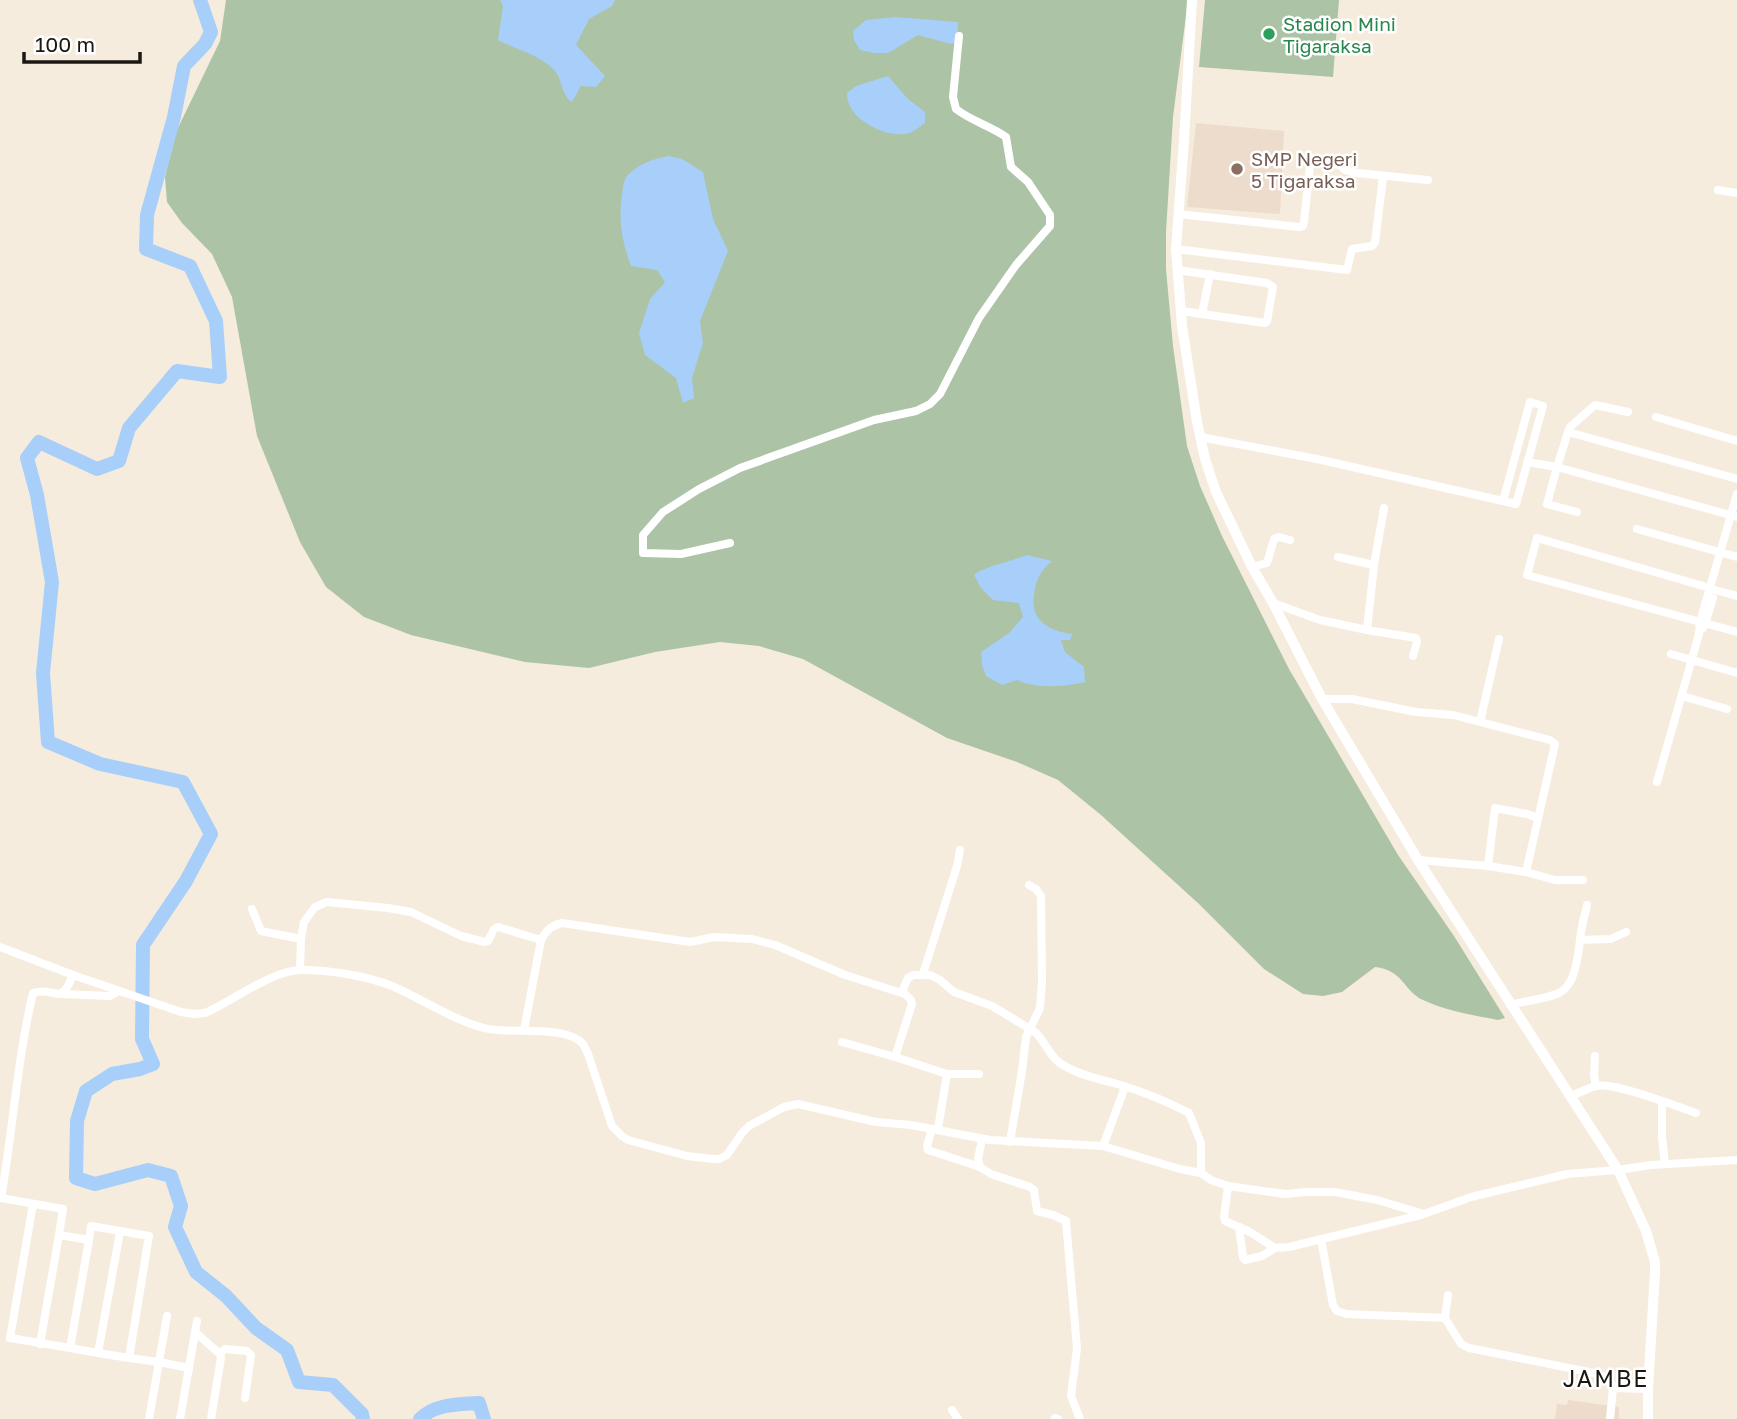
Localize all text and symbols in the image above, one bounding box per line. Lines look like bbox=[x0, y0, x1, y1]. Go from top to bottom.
place label: Stadion Mini Tigaraksa bbox=[1283, 12, 1396, 57]
scale bar bbox=[24, 21, 140, 65]
marker: Stadion Mini Tigaraksa bbox=[1261, 26, 1277, 42]
text: 100 m bbox=[35, 31, 95, 57]
place label: SMP Negeri 5 Tigaraksa bbox=[1251, 147, 1357, 192]
marker: SMP Negeri 5 Tigaraksa bbox=[1229, 161, 1245, 177]
district label: JAMBE bbox=[1563, 1364, 1649, 1392]

